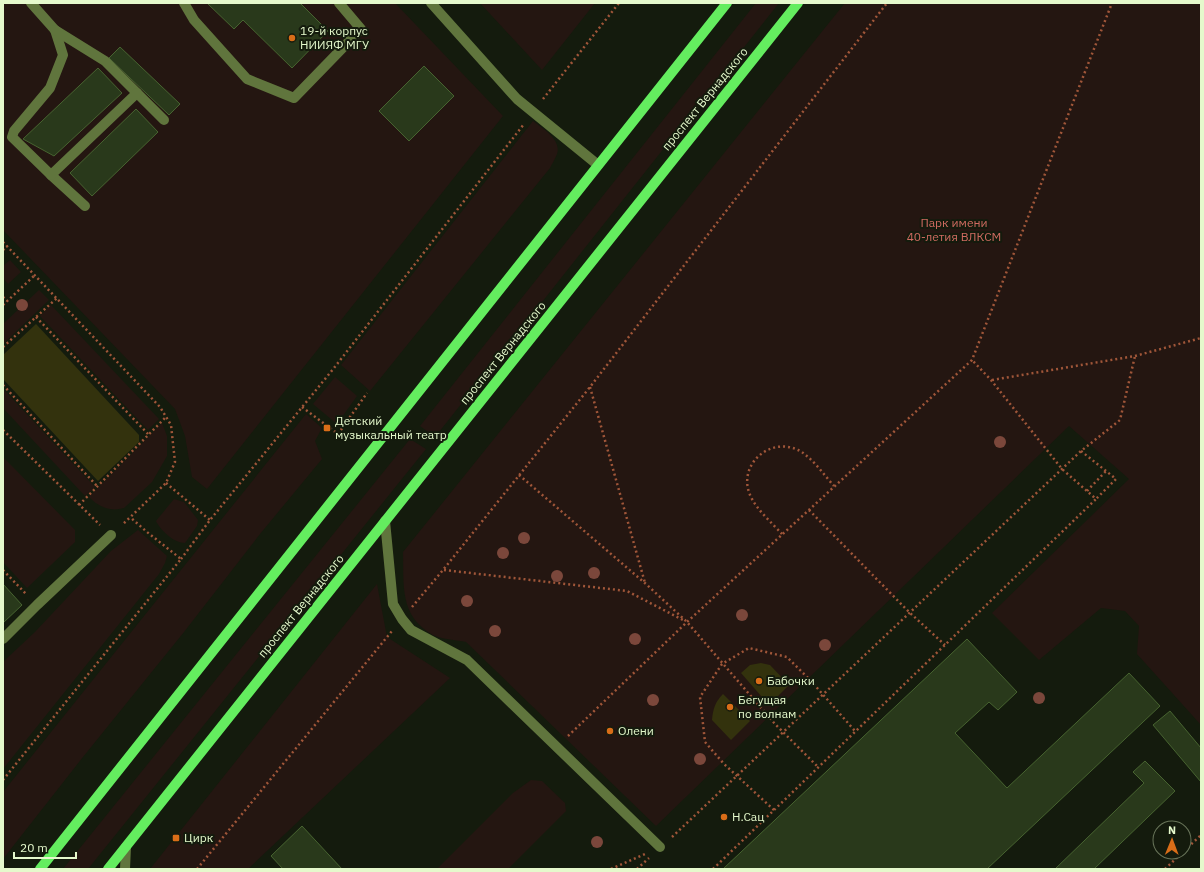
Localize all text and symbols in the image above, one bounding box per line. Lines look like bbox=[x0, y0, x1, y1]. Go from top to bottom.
place label: 19-й корпус НИИЯФ МГУ bbox=[300, 23, 369, 52]
marker: 19-й корпус НИИЯФ МГУ bbox=[287, 33, 297, 43]
street label: проспект Вернадского bbox=[658, 44, 751, 153]
park label: Парк имени 40-летия ВЛКСМ bbox=[907, 215, 1001, 244]
street label: проспект Вернадского bbox=[456, 298, 549, 407]
place label: Детский музыкальный театр bbox=[335, 413, 447, 442]
marker: Детский музыкальный театр bbox=[322, 423, 332, 433]
street label: проспект Вернадского bbox=[254, 551, 347, 660]
place label: Бабочки bbox=[767, 673, 815, 688]
marker: Бабочки bbox=[754, 676, 764, 686]
place label: Бегущая по волнам bbox=[738, 692, 796, 721]
marker: Бегущая по волнам bbox=[725, 702, 735, 712]
place label: Олени bbox=[618, 723, 654, 738]
marker: Олени bbox=[605, 726, 615, 736]
place label: Н.Сац bbox=[732, 809, 764, 824]
marker: Н.Сац bbox=[719, 812, 729, 822]
north arrow bbox=[1152, 820, 1192, 860]
text: N bbox=[1168, 823, 1176, 837]
place label: Цирк bbox=[184, 830, 214, 845]
marker: Цирк bbox=[171, 833, 181, 843]
scale bar bbox=[14, 834, 76, 860]
text: 20 m bbox=[20, 840, 48, 855]

